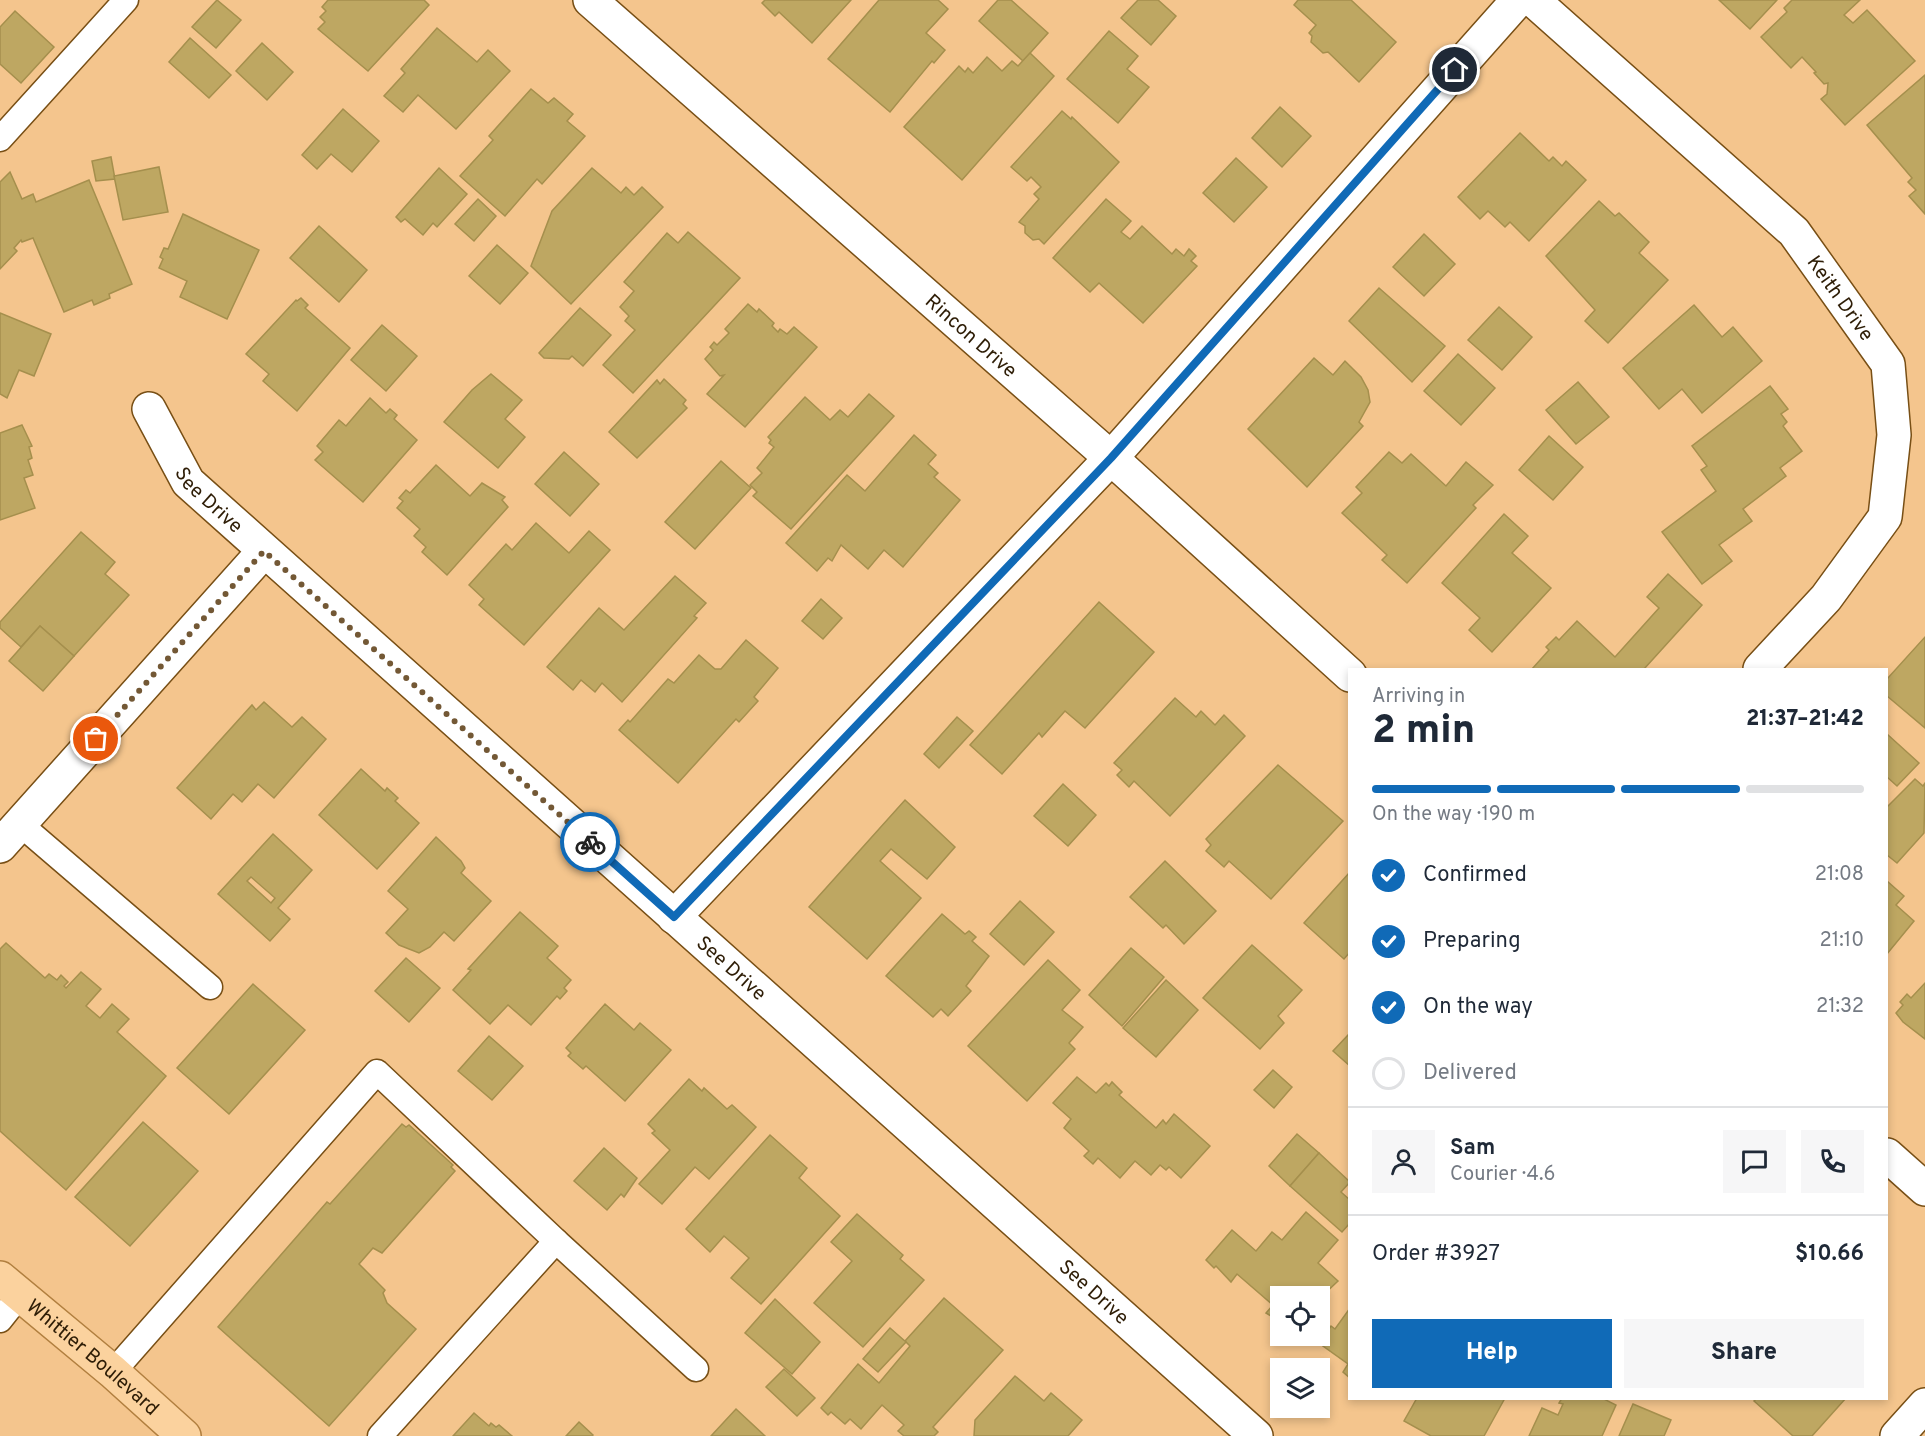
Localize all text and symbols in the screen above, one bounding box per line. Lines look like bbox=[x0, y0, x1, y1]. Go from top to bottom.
pin bbox=[1429, 44, 1480, 95]
icon: home bbox=[1438, 53, 1471, 86]
street label: Keith Drive bbox=[1800, 251, 1879, 347]
street label: Rincon Drive bbox=[919, 289, 1022, 384]
street label: See Drive bbox=[167, 463, 248, 540]
text: Arriving in bbox=[1372, 684, 1465, 710]
text: 21:37–21:42 bbox=[1746, 706, 1864, 733]
text: 2 min bbox=[1372, 708, 1475, 757]
pin bbox=[70, 713, 121, 764]
icon: bag bbox=[79, 722, 112, 755]
text: On the way · 190 m bbox=[1372, 802, 1535, 828]
courier bbox=[560, 812, 620, 872]
icon: bike bbox=[574, 826, 607, 859]
icon: check bbox=[1372, 859, 1405, 892]
text: Confirmed bbox=[1423, 862, 1527, 889]
text: 21:08 bbox=[1815, 862, 1864, 888]
icon: check bbox=[1372, 925, 1405, 958]
text: Preparing bbox=[1423, 928, 1521, 955]
text: 21:10 bbox=[1820, 928, 1864, 954]
street label: See Drive bbox=[690, 931, 771, 1008]
icon: check bbox=[1372, 991, 1405, 1024]
text: On the way bbox=[1423, 994, 1533, 1021]
text: 21:32 bbox=[1816, 994, 1864, 1020]
text: Delivered bbox=[1423, 1060, 1517, 1087]
button: person bbox=[1372, 1130, 1435, 1193]
button: chat bbox=[1723, 1130, 1786, 1193]
button: phone bbox=[1801, 1130, 1864, 1193]
text: Sam bbox=[1450, 1135, 1495, 1162]
text: Courier · 4.6 bbox=[1450, 1162, 1555, 1188]
text: Order #3927 bbox=[1372, 1241, 1500, 1268]
text: $10.66 bbox=[1795, 1241, 1864, 1268]
street label: See Drive bbox=[1052, 1255, 1134, 1331]
map controls bbox=[1270, 1286, 1330, 1418]
button: locate bbox=[1270, 1286, 1330, 1346]
street label: Whittier Boulevard bbox=[20, 1294, 164, 1422]
button: Help bbox=[1372, 1319, 1612, 1388]
button: Share bbox=[1624, 1319, 1864, 1388]
button: layers bbox=[1270, 1358, 1330, 1418]

